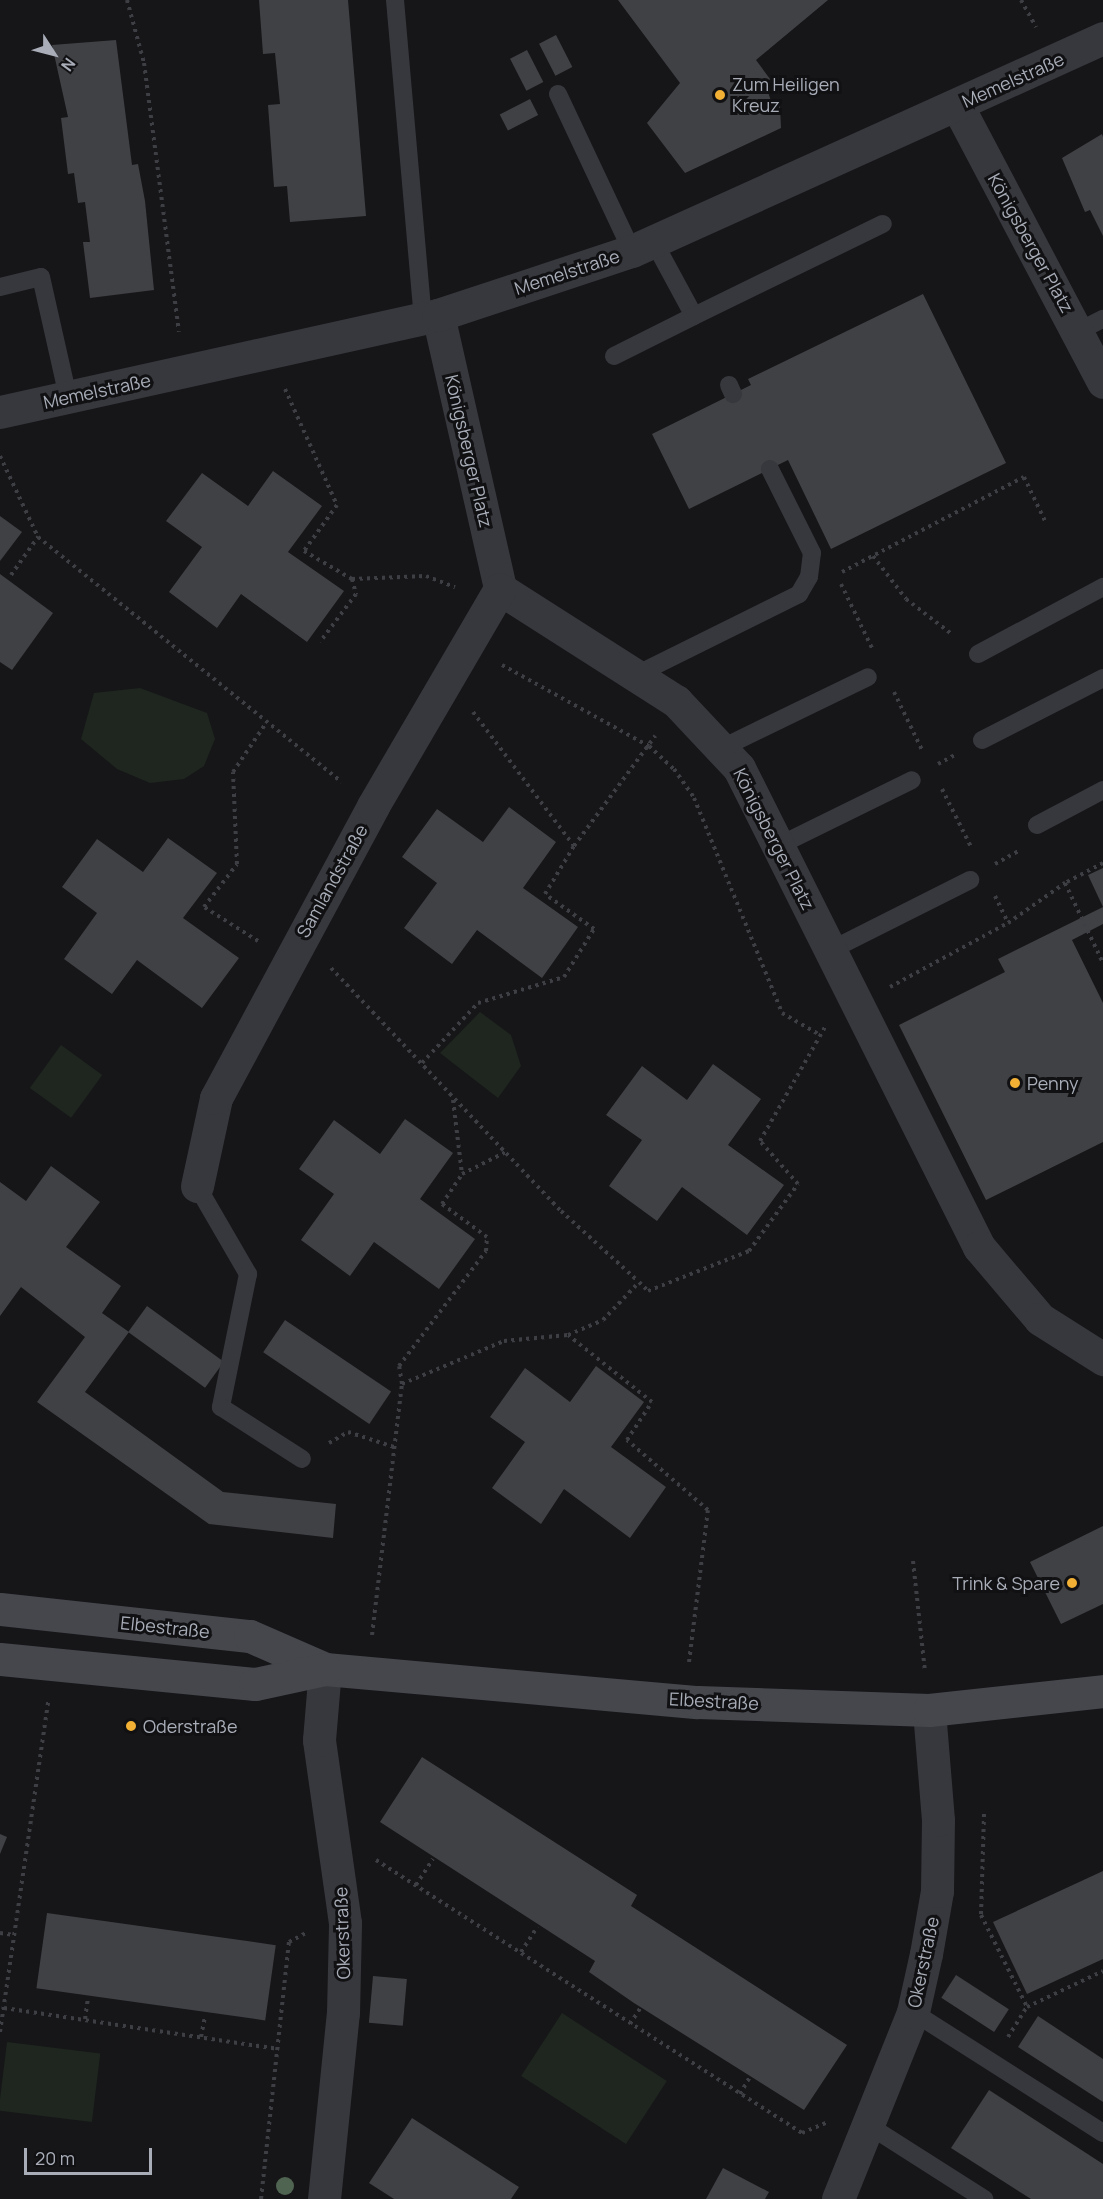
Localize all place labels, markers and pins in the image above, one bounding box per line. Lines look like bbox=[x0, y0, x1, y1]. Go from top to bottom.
place label: Zum Heiligen Kreuz bbox=[732, 74, 840, 116]
marker: Zum Heiligen Kreuz bbox=[713, 88, 727, 102]
place label: Penny bbox=[1027, 1072, 1079, 1094]
marker: Penny bbox=[1008, 1076, 1022, 1090]
place label: Trink & Spare bbox=[952, 1572, 1060, 1594]
marker: Trink & Spare bbox=[1065, 1576, 1079, 1590]
place label: Oderstraße bbox=[143, 1715, 237, 1737]
marker: Oderstraße bbox=[124, 1719, 138, 1733]

